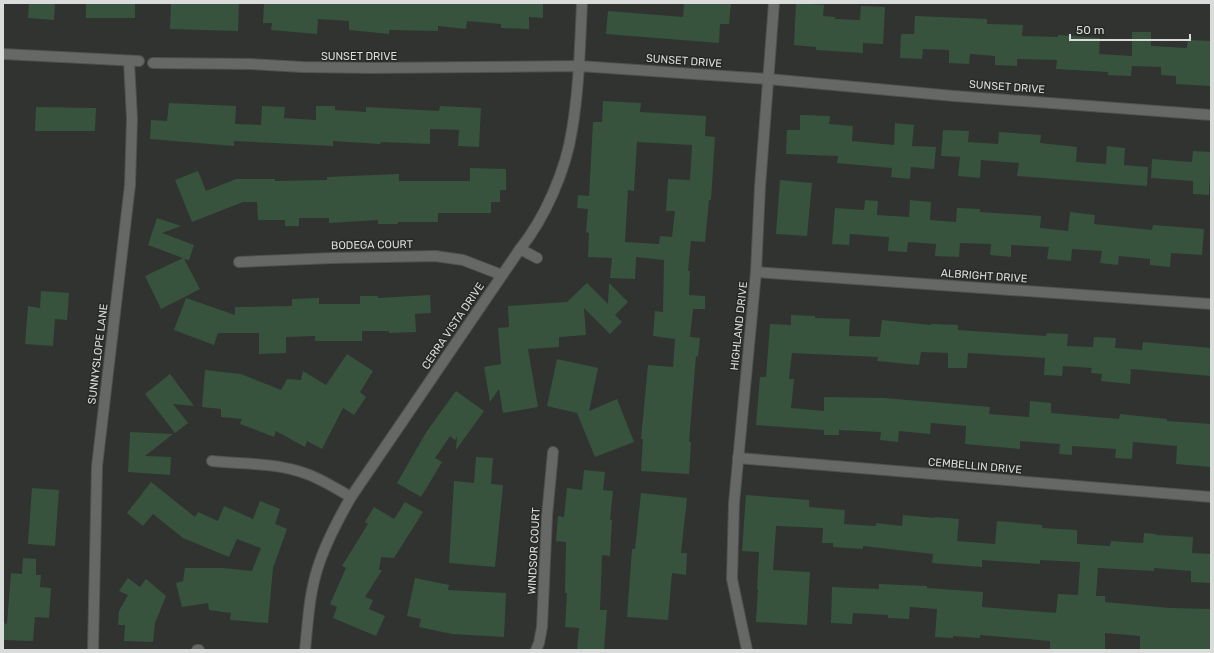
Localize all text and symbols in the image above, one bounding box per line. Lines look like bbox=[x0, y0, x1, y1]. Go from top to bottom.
scale bar bbox=[1070, 16, 1190, 42]
text: 50 m bbox=[1076, 23, 1104, 37]
street label: SUNSET DRIVE bbox=[321, 50, 397, 63]
street label: SUNSET DRIVE bbox=[646, 52, 723, 70]
street label: SUNSET DRIVE bbox=[969, 78, 1046, 96]
street label: BODEGA COURT bbox=[331, 238, 414, 252]
street label: ALBRIGHT DRIVE bbox=[940, 266, 1028, 286]
street label: CERRA VISTA DRIVE bbox=[419, 280, 487, 372]
street label: HIGHLAND DRIVE bbox=[728, 281, 750, 371]
street label: SUNNYSLOPE LANE bbox=[85, 303, 111, 405]
street label: CEMBELLIN DRIVE bbox=[928, 455, 1023, 477]
street label: WINDSOR COURT bbox=[525, 506, 543, 595]

